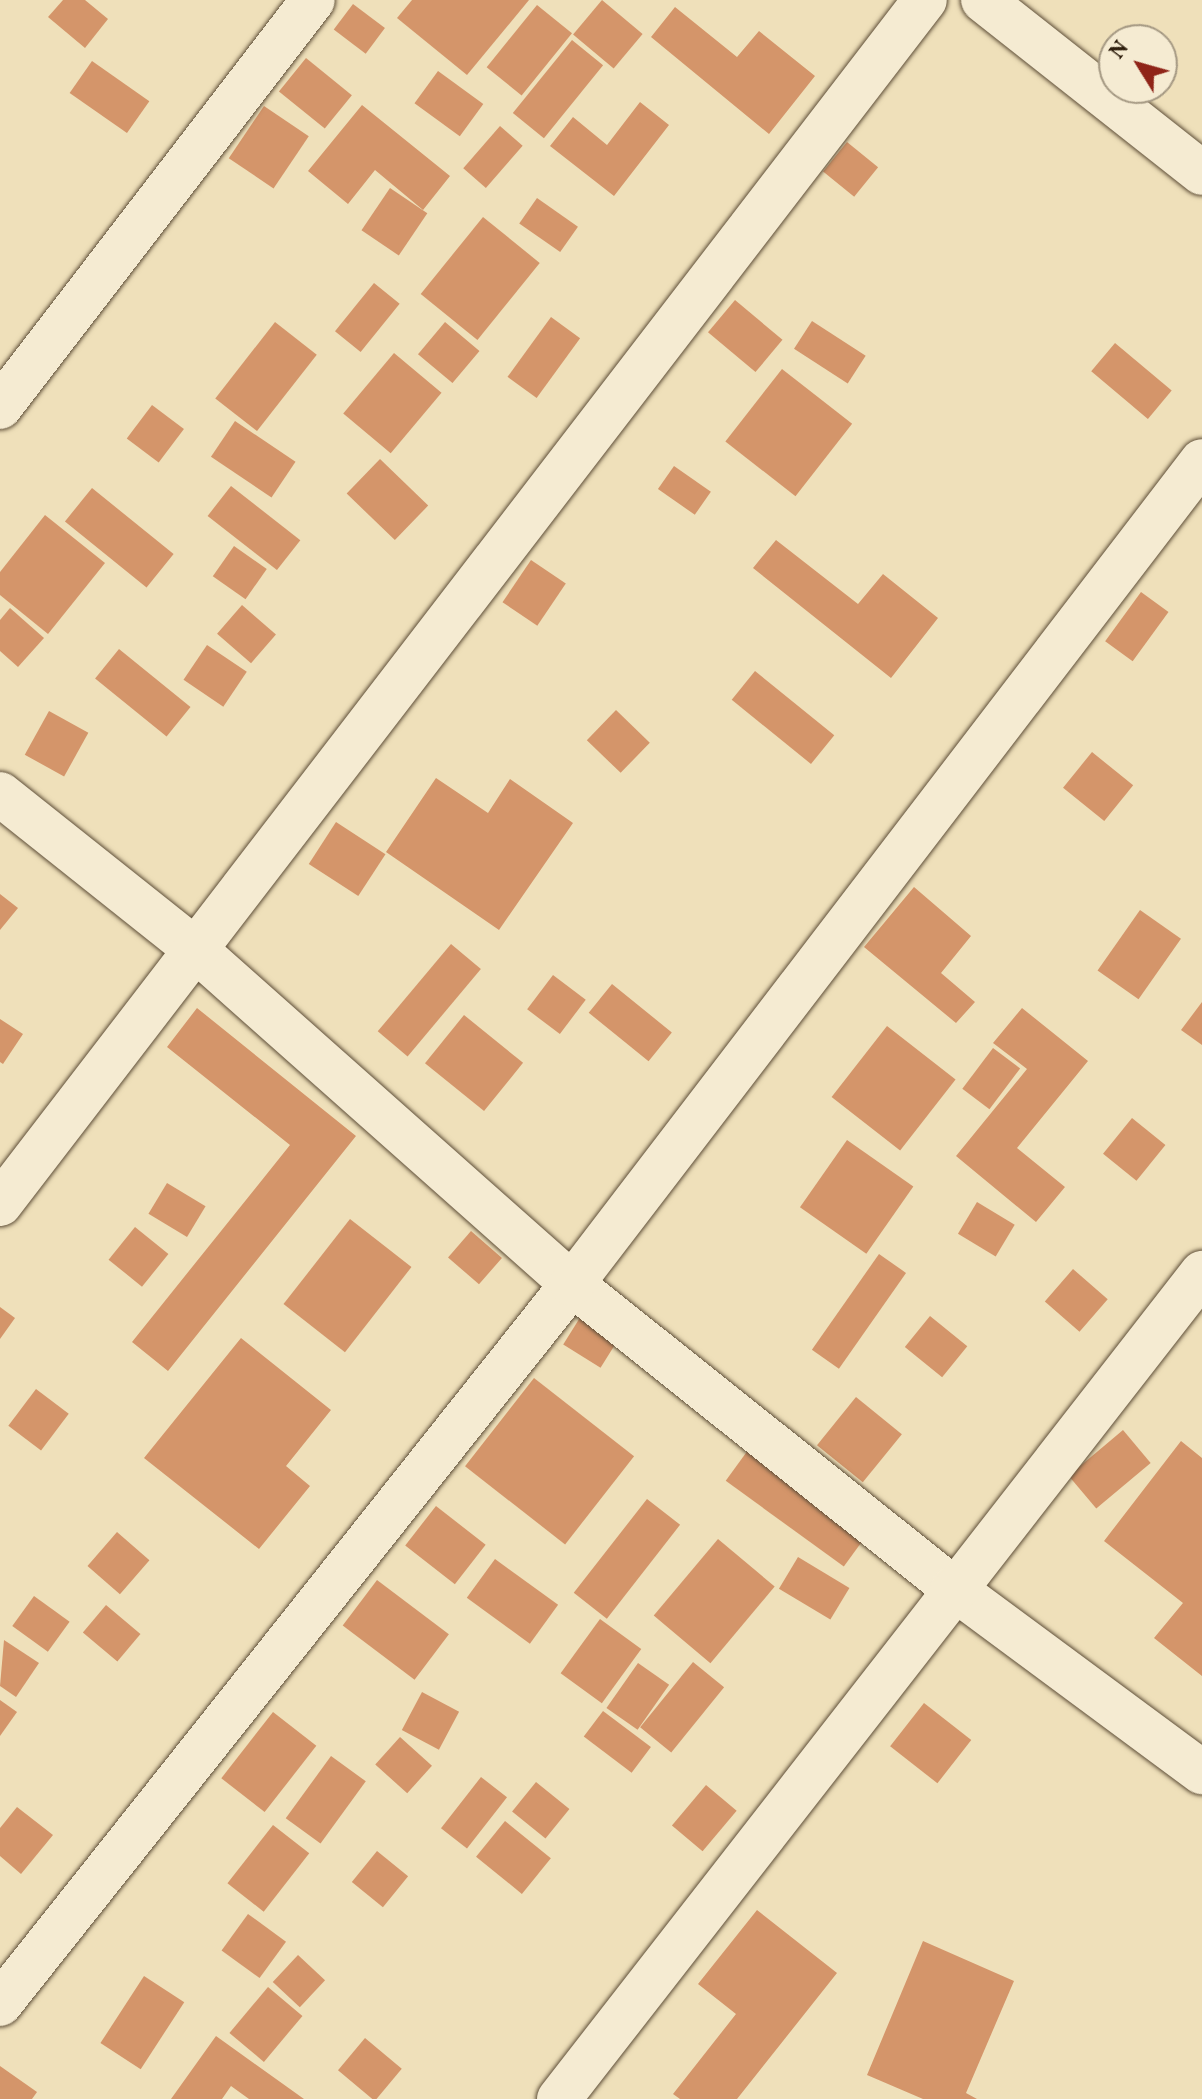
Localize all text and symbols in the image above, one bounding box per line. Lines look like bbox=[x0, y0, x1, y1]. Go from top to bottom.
north arrow bbox=[1098, 24, 1178, 104]
text: N bbox=[1103, 35, 1137, 66]

